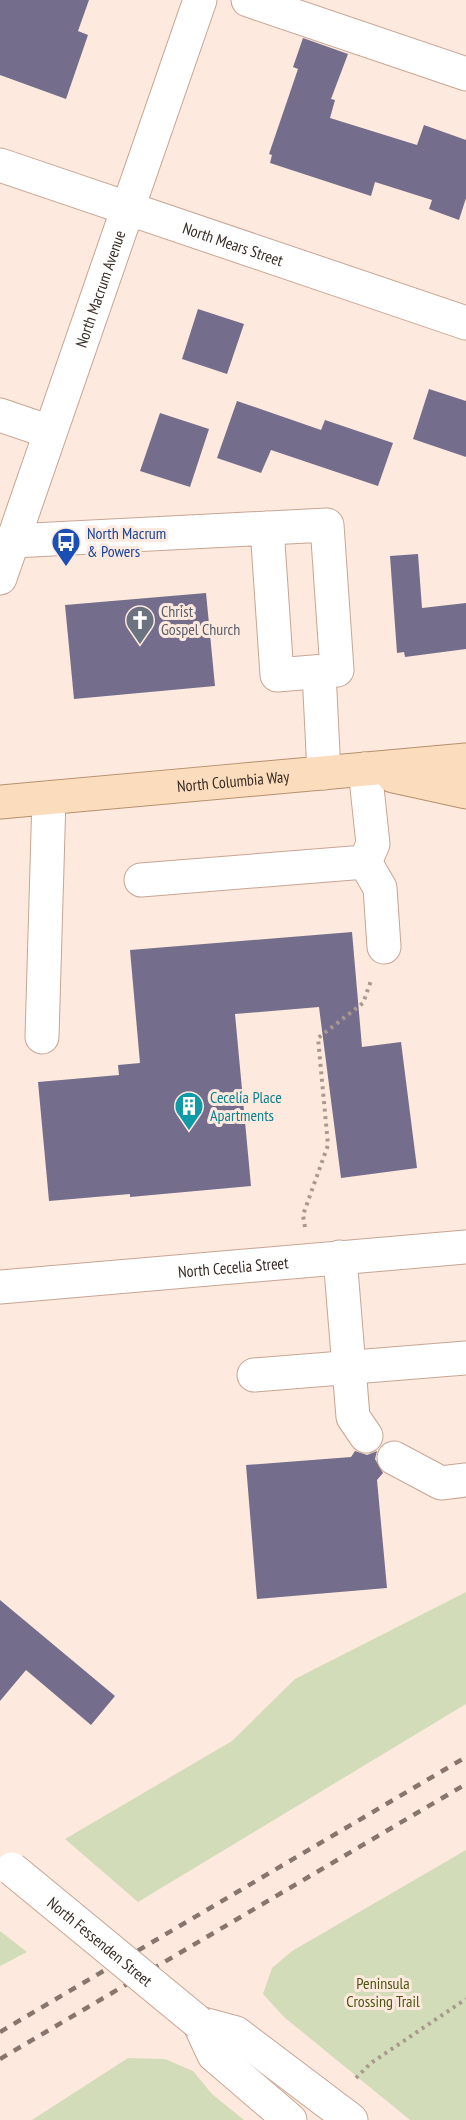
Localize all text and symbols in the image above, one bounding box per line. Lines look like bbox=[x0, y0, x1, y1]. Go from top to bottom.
street label: North Mears Street bbox=[180, 218, 286, 270]
street label: North Macrum Avenue bbox=[71, 228, 130, 350]
place label: North Macrum & Powers bbox=[87, 523, 166, 561]
bus stop icon: North Macrum & Powers bbox=[50, 526, 82, 568]
place label: Christ Gospel Church bbox=[161, 601, 240, 639]
church icon: Christ Gospel Church bbox=[124, 604, 156, 646]
street label: North Columbia Way bbox=[176, 766, 290, 796]
place label: Cecelia Place Apartments bbox=[210, 1087, 282, 1125]
building icon: Cecelia Place Apartments bbox=[173, 1090, 205, 1132]
street label: North Cecelia Street bbox=[177, 1252, 290, 1282]
street label: North Fessenden Street bbox=[43, 1892, 157, 1991]
park label: Peninsula Crossing Trail bbox=[346, 1973, 420, 2011]

